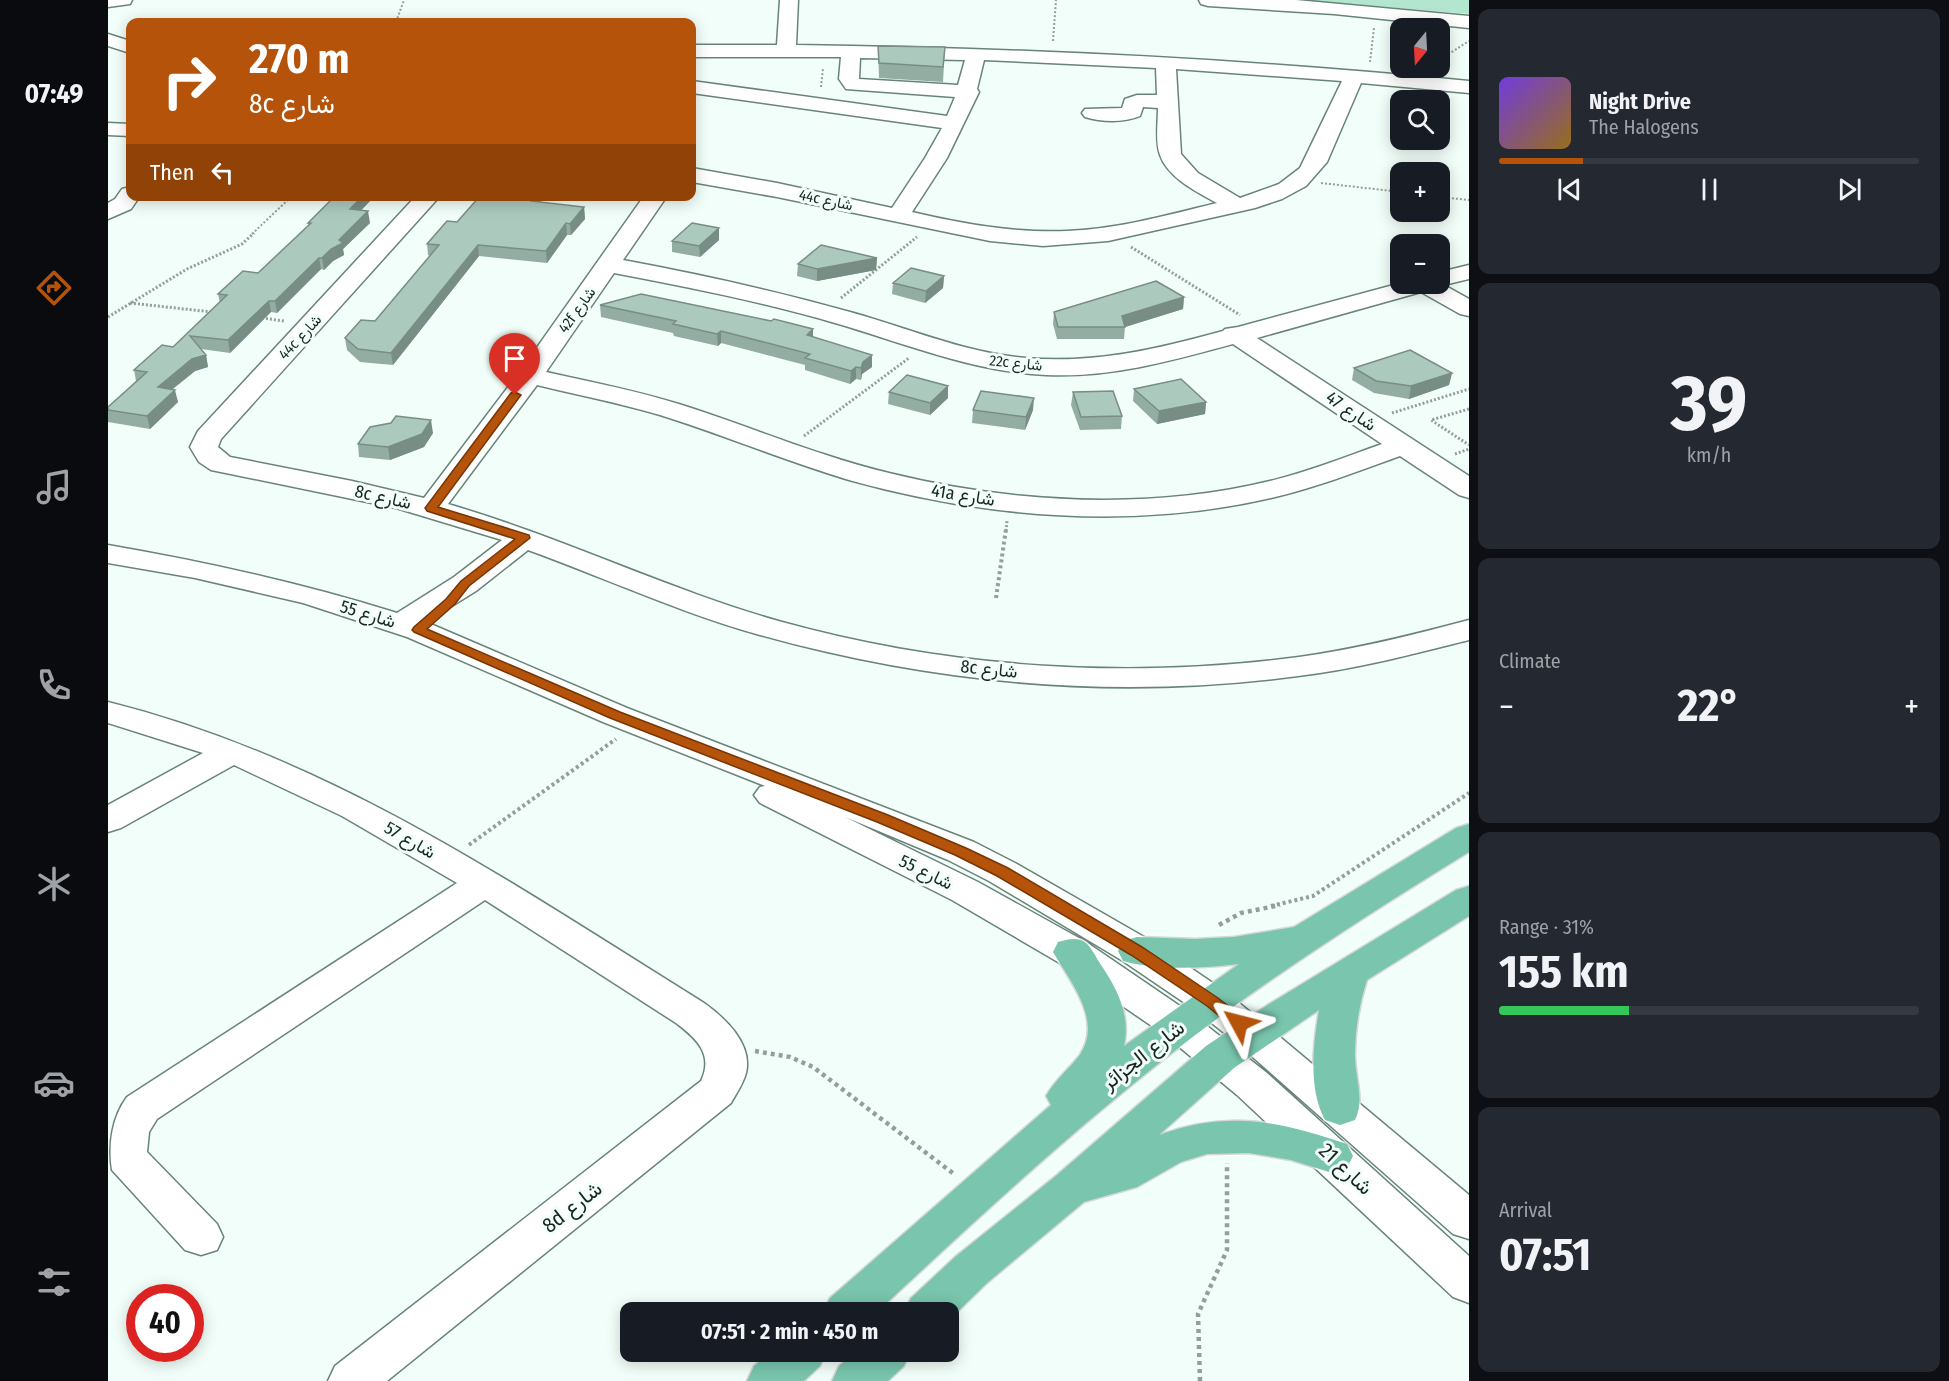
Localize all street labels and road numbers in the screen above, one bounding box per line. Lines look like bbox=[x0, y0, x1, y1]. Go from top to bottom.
street label: 44c شارع bbox=[797, 186, 855, 216]
street label: 42f شارع bbox=[554, 284, 601, 337]
street label: 44c شارع bbox=[275, 311, 327, 364]
street label: 22c شارع bbox=[988, 351, 1043, 377]
street label: شارع 47 bbox=[1321, 386, 1380, 437]
street label: 41a شارع bbox=[930, 479, 996, 512]
street label: 8c شارع bbox=[352, 480, 413, 515]
street label: شارع 55 bbox=[337, 595, 398, 634]
street label: 8c شارع bbox=[959, 655, 1019, 684]
street label: شارع 57 bbox=[380, 817, 440, 864]
street label: شارع 55 bbox=[895, 850, 956, 895]
street label: شارع الجزائر bbox=[1095, 1014, 1190, 1097]
street label: شارع 21 bbox=[1313, 1138, 1378, 1201]
street label: 8d شارع bbox=[537, 1176, 608, 1239]

